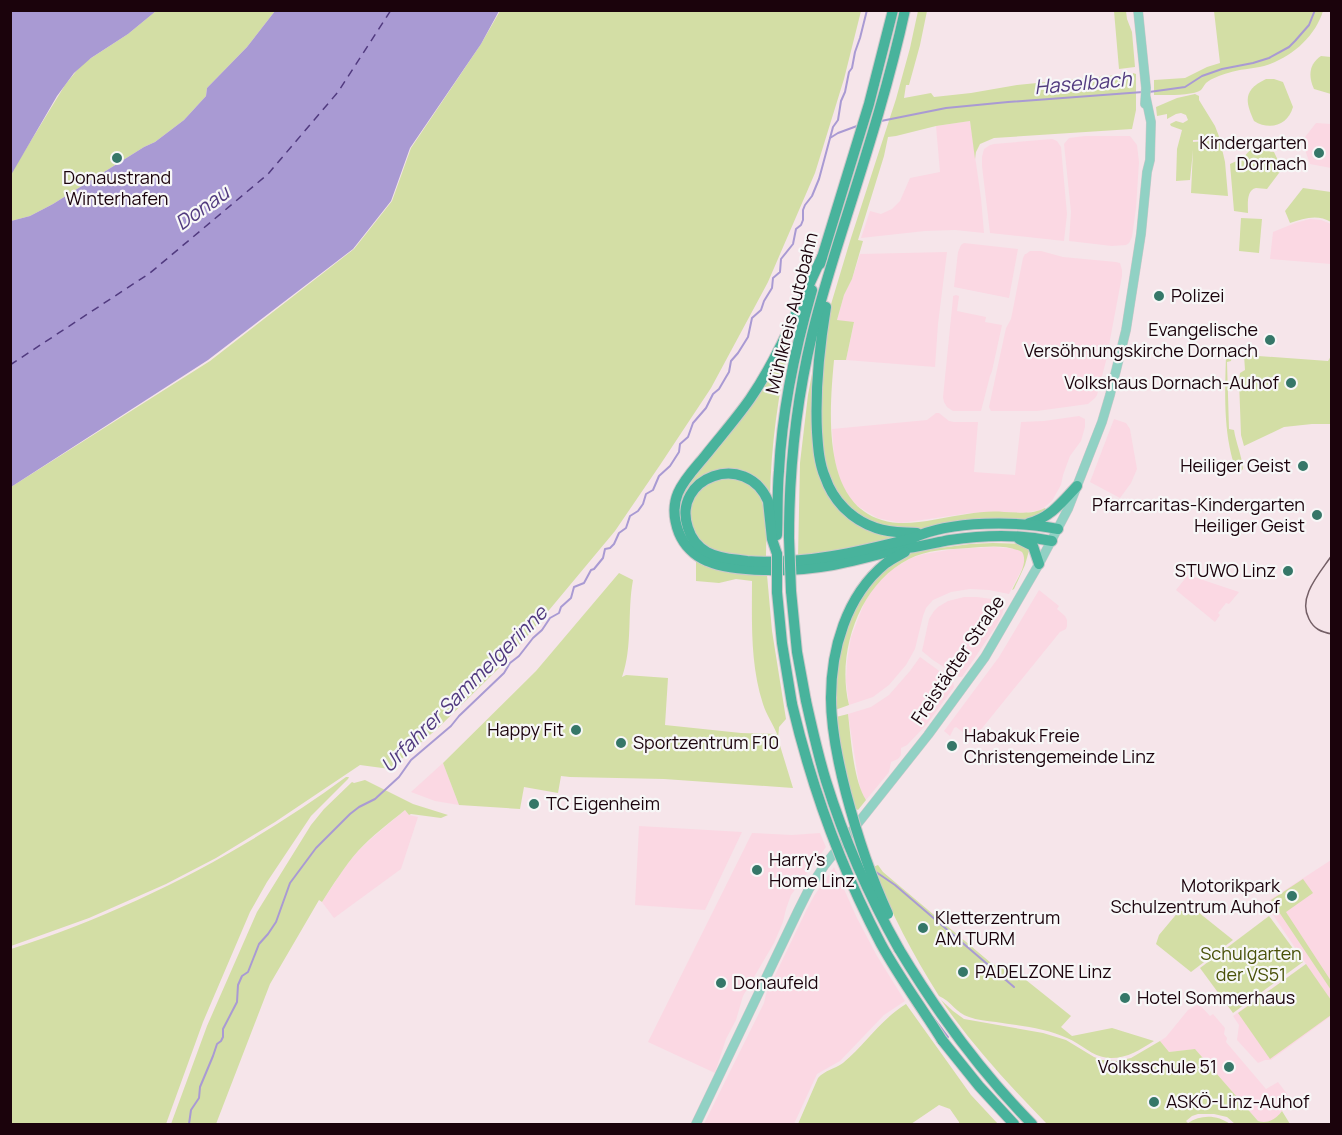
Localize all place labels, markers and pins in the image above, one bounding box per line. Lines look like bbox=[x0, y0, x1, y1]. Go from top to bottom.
place label: Kindergarten Dornach bbox=[1199, 130, 1307, 175]
marker: Kindergarten Dornach bbox=[1312, 146, 1326, 160]
marker: Donaustrand Winterhafen bbox=[110, 151, 124, 165]
place label: Donaustrand Winterhafen bbox=[63, 165, 171, 210]
place label: Polizei bbox=[1171, 283, 1224, 307]
marker: Polizei bbox=[1152, 289, 1166, 303]
place label: Evangelische Versöhnungskirche Dornach bbox=[1024, 317, 1258, 362]
marker: Evangelische Versöhnungskirche Dornach bbox=[1263, 333, 1277, 347]
place label: Volkshaus Dornach-Auhof bbox=[1064, 370, 1280, 394]
marker: Volkshaus Dornach-Auhof bbox=[1284, 376, 1298, 390]
place label: Heiliger Geist bbox=[1180, 453, 1291, 477]
marker: Heiliger Geist bbox=[1296, 459, 1310, 473]
place label: Pfarrcaritas-Kindergarten Heiliger Geist bbox=[1092, 492, 1305, 537]
marker: Pfarrcaritas-Kindergarten Heiliger Geist bbox=[1310, 508, 1324, 522]
place label: STUWO Linz bbox=[1175, 558, 1276, 582]
marker: STUWO Linz bbox=[1281, 564, 1295, 578]
place label: Happy Fit bbox=[487, 717, 564, 741]
marker: Happy Fit bbox=[569, 723, 583, 737]
place label: Habakuk Freie Christengemeinde Linz bbox=[964, 723, 1155, 768]
place label: Sportzentrum F10 bbox=[633, 730, 779, 754]
marker: Sportzentrum F10 bbox=[614, 736, 628, 750]
marker: Habakuk Freie Christengemeinde Linz bbox=[945, 739, 959, 753]
place label: TC Eigenheim bbox=[546, 791, 660, 815]
marker: TC Eigenheim bbox=[527, 797, 541, 811]
place label: Harry's Home Linz bbox=[769, 847, 855, 892]
marker: Harry's Home Linz bbox=[750, 863, 764, 877]
place label: Motorikpark Schulzentrum Auhof bbox=[1111, 873, 1281, 918]
marker: Motorikpark Schulzentrum Auhof bbox=[1285, 889, 1299, 903]
place label: Kletterzentrum AM TURM bbox=[935, 905, 1060, 950]
marker: Kletterzentrum AM TURM bbox=[916, 921, 930, 935]
place label: PADELZONE Linz bbox=[975, 959, 1112, 983]
marker: PADELZONE Linz bbox=[956, 965, 970, 979]
place label: Donaufeld bbox=[733, 970, 819, 994]
marker: Donaufeld bbox=[714, 976, 728, 990]
place label: Hotel Sommerhaus bbox=[1137, 985, 1295, 1009]
marker: Hotel Sommerhaus bbox=[1118, 991, 1132, 1005]
place label: Volksschule 51 bbox=[1098, 1054, 1217, 1078]
marker: Volksschule 51 bbox=[1222, 1060, 1236, 1074]
place label: ASKÖ-Linz-Auhof bbox=[1166, 1089, 1310, 1113]
marker: ASKÖ-Linz-Auhof bbox=[1147, 1095, 1161, 1109]

